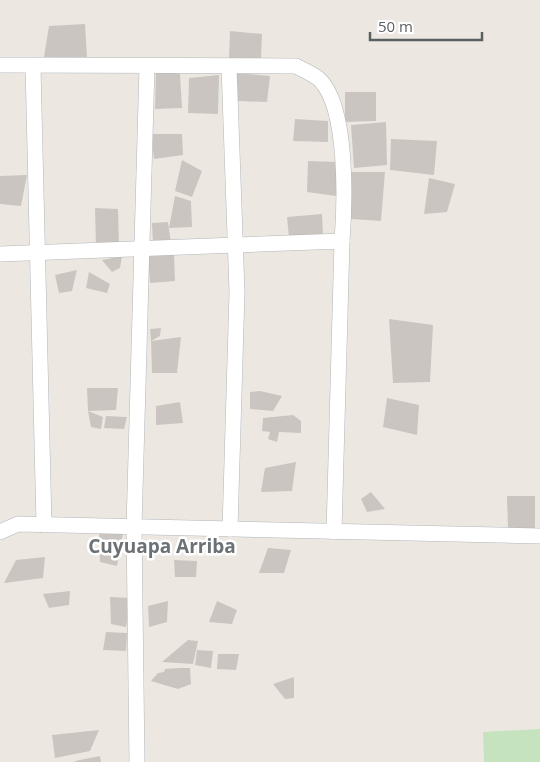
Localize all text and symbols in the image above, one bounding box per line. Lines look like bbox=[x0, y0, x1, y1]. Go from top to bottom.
scale bar bbox=[370, 10, 482, 42]
text: 50 m bbox=[378, 16, 413, 36]
district label: Cuyuapa Arriba bbox=[88, 533, 236, 559]

